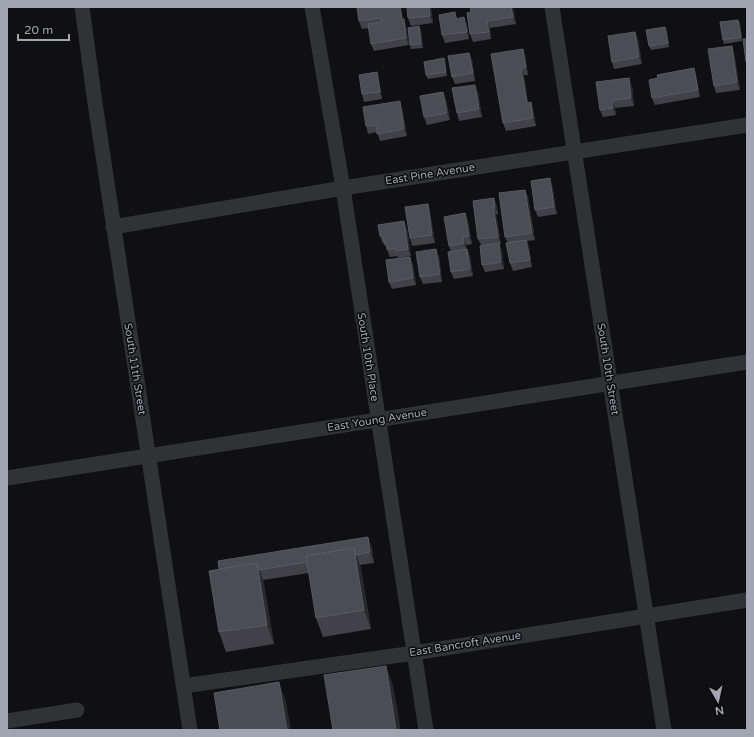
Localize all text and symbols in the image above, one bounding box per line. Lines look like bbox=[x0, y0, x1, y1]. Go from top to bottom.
scale bar bbox=[18, 16, 69, 42]
text: 20 m bbox=[24, 23, 53, 37]
street label: East Pine Avenue bbox=[384, 160, 476, 188]
street label: South 10th Place bbox=[355, 312, 381, 402]
street label: South 11th Street bbox=[121, 322, 149, 416]
street label: South 10th Street bbox=[594, 322, 622, 416]
street label: East Young Avenue bbox=[326, 406, 428, 434]
street label: East Bancroft Avenue bbox=[408, 629, 522, 659]
north arrow bbox=[698, 681, 738, 721]
text: N bbox=[714, 703, 725, 717]

